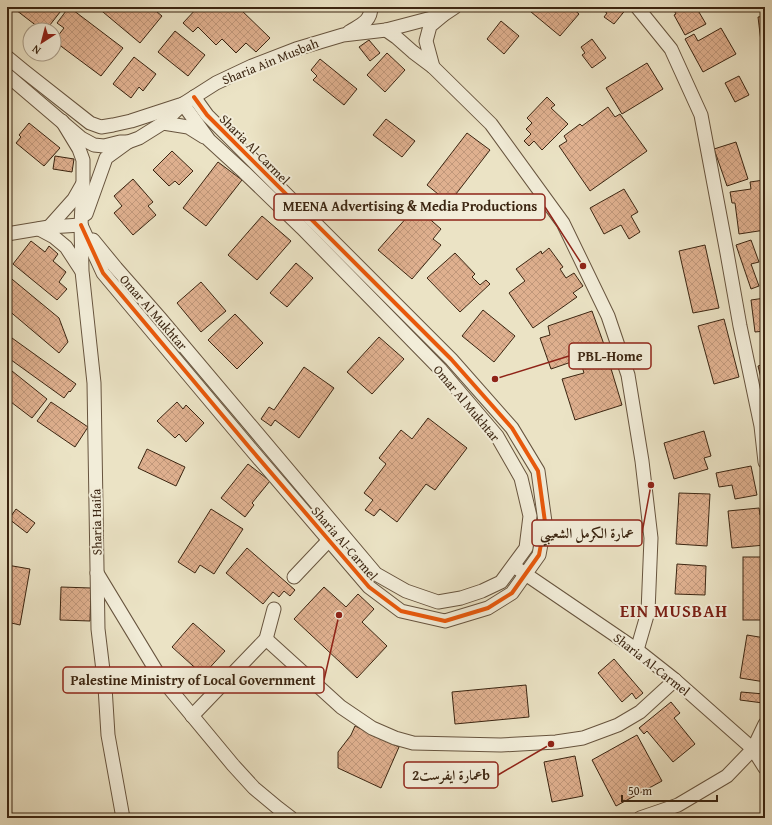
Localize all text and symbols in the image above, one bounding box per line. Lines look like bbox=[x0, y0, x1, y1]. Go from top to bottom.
north arrow bbox=[22, 22, 62, 62]
street label: Sharia Ain Musbah bbox=[219, 33, 322, 89]
text: N bbox=[28, 41, 44, 59]
street label: Sharia Al-Carmel bbox=[215, 110, 294, 189]
callout: MEENA Advertising & Media Productions bbox=[274, 194, 545, 220]
text: MEENA Advertising & Media Productions bbox=[283, 196, 537, 216]
street label: Omar Al Mukhtar bbox=[115, 270, 192, 355]
callout: PBL-Home bbox=[569, 343, 651, 369]
text: PBL-Home bbox=[577, 346, 643, 366]
street label: Omar Al Mukhtar bbox=[429, 361, 505, 446]
street label: Sharia Haifa bbox=[86, 488, 107, 555]
street label: Sharia Al-Carmel bbox=[307, 502, 382, 585]
callout: عمارة الكرمل الشعيبي bbox=[532, 520, 642, 546]
text: عمارة الكرمل الشعيبي bbox=[540, 523, 634, 547]
district label: EIN MUSBAH bbox=[620, 598, 728, 623]
street label: Sharia Al-Carmel bbox=[609, 628, 694, 701]
callout: Palestine Ministry of Local Government bbox=[63, 667, 324, 693]
text: Palestine Ministry of Local Government bbox=[70, 670, 316, 690]
callout: عمارة ايفرست2b bbox=[404, 762, 498, 788]
text: عمارة ايفرست2b bbox=[412, 765, 490, 785]
scale bar bbox=[622, 777, 717, 803]
text: 50 m bbox=[628, 782, 652, 799]

